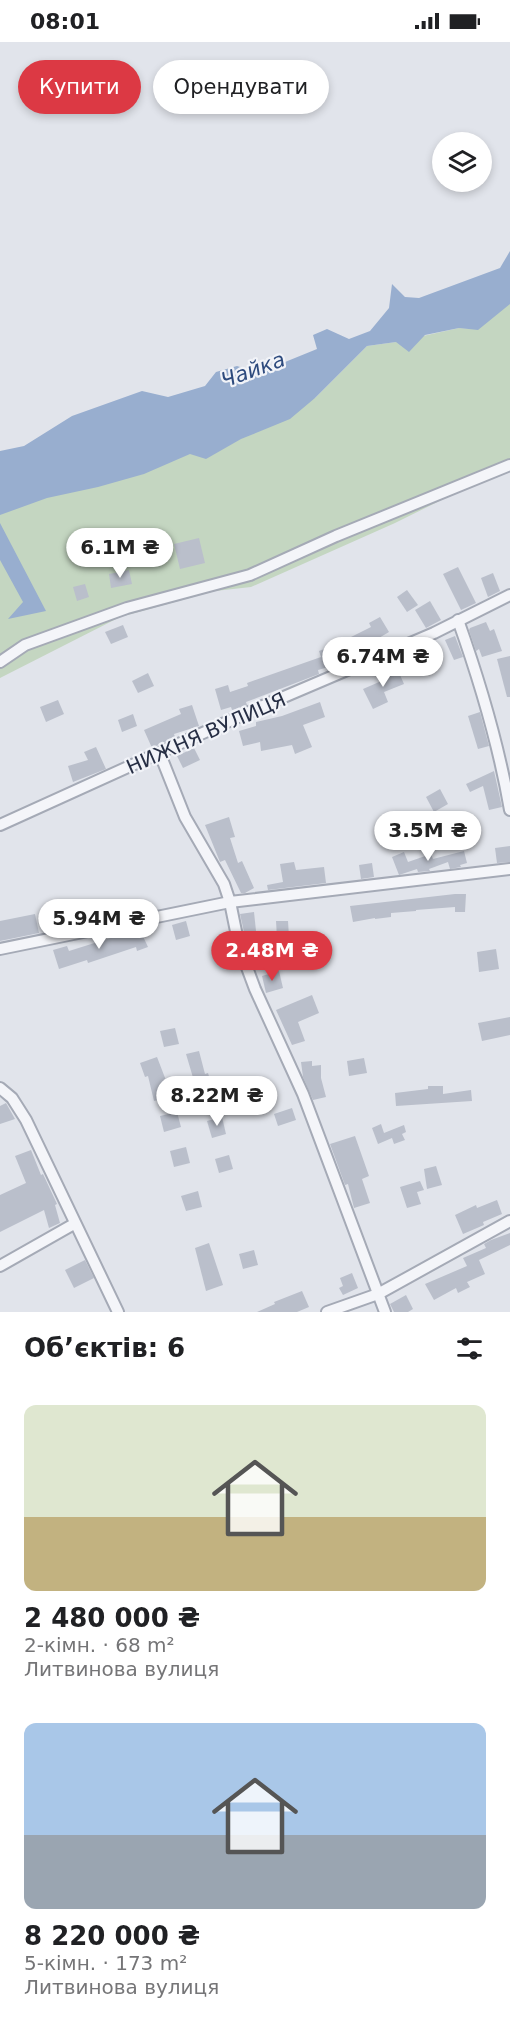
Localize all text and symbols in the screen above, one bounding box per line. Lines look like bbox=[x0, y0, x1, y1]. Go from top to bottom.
text: 08:01 bbox=[30, 9, 100, 34]
chip: Купити bbox=[18, 60, 141, 114]
chip: Орендувати bbox=[153, 60, 329, 114]
map controls bbox=[432, 132, 492, 192]
button: layers bbox=[432, 132, 492, 192]
water label: Чайка bbox=[218, 347, 288, 393]
pin: 6.1M ₴ bbox=[71, 528, 169, 579]
text: 6.1M ₴ bbox=[80, 535, 160, 559]
pin: 6.74M ₴ bbox=[328, 637, 438, 688]
text: 6.74M ₴ bbox=[336, 644, 430, 668]
street label: НИЖНЯ ВУЛИЦЯ bbox=[122, 687, 290, 779]
pin: 3.5M ₴ bbox=[379, 811, 477, 862]
text: 3.5M ₴ bbox=[388, 818, 468, 842]
pin: 5.94M ₴ bbox=[44, 899, 154, 950]
text: 5.94M ₴ bbox=[52, 906, 146, 930]
pin: 2.48M ₴ bbox=[217, 931, 327, 982]
text: 2.48M ₴ bbox=[225, 938, 319, 962]
pin: 8.22M ₴ bbox=[162, 1076, 272, 1127]
text: 8.22M ₴ bbox=[170, 1083, 264, 1107]
icon: filters bbox=[453, 1332, 486, 1365]
text: Об’єктів: 6 bbox=[24, 1333, 185, 1363]
icon: home bbox=[201, 1444, 309, 1552]
text: 2 480 000 ₴ bbox=[24, 1603, 200, 1633]
text: 2-кімн. · 68 m² bbox=[24, 1633, 174, 1657]
text: Литвинова вулиця bbox=[24, 1657, 219, 1681]
icon: home bbox=[201, 1762, 309, 1870]
text: 8 220 000 ₴ bbox=[24, 1921, 200, 1951]
text: 5-кімн. · 173 m² bbox=[24, 1951, 187, 1975]
text: Литвинова вулиця bbox=[24, 1975, 219, 1999]

